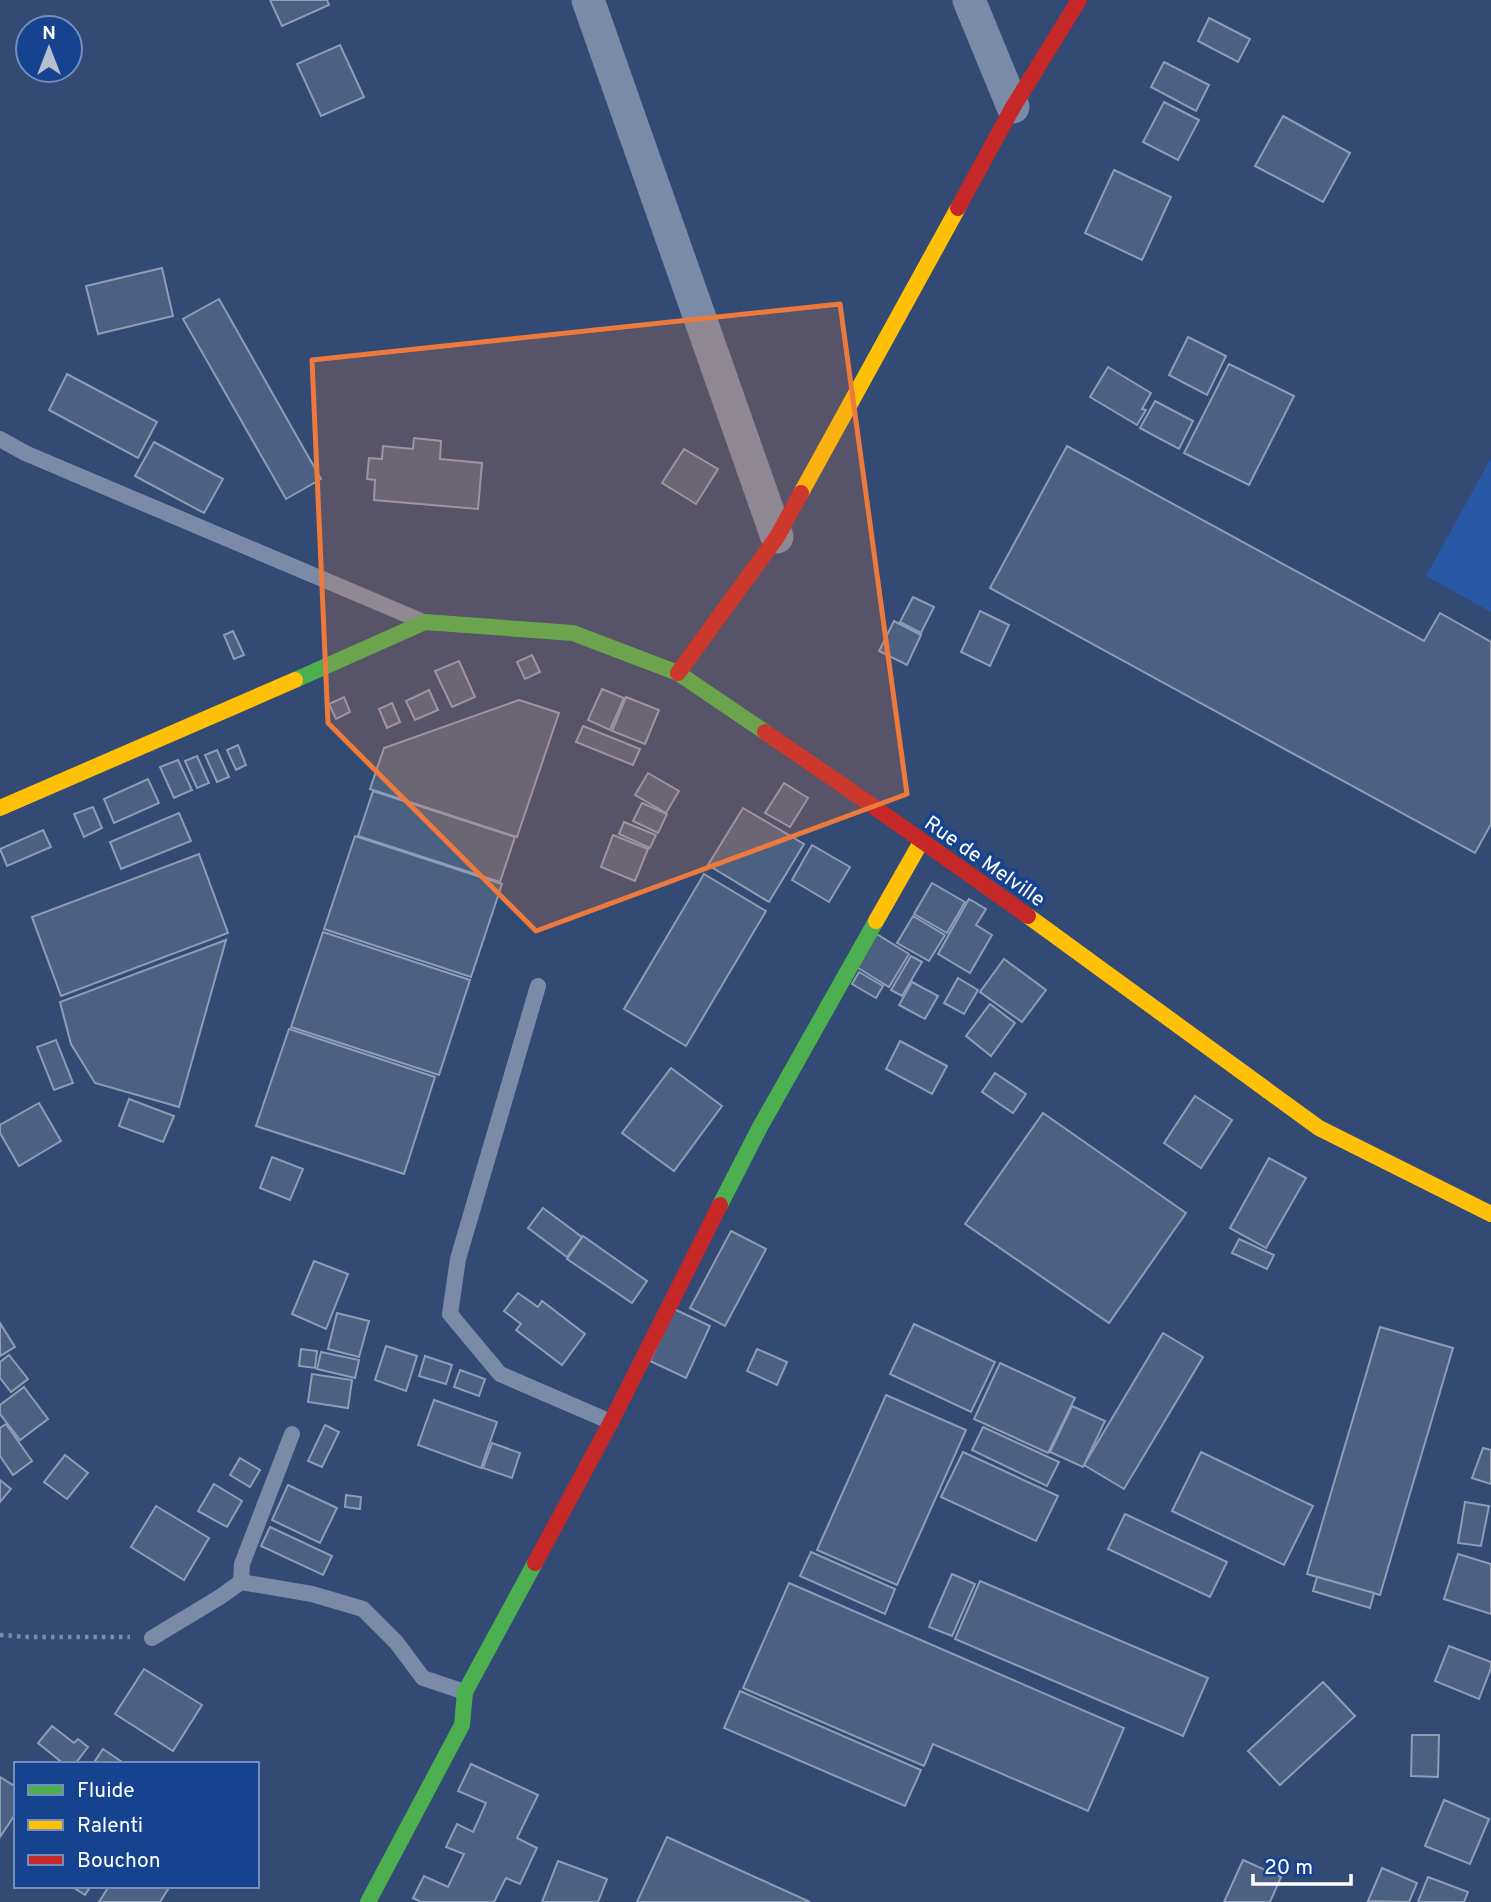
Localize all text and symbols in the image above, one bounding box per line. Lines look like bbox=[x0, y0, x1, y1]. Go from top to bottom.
north arrow bbox=[14, 14, 84, 84]
text: N bbox=[42, 22, 56, 46]
street label: Rue de Melville bbox=[918, 811, 1050, 914]
legend bbox=[14, 1762, 259, 1888]
text: Fluide bbox=[77, 1778, 135, 1805]
text: Ralenti bbox=[77, 1813, 143, 1840]
scale bar bbox=[1253, 1842, 1351, 1886]
text: Bouchon bbox=[77, 1848, 160, 1875]
text: 20 m bbox=[1264, 1855, 1313, 1882]

